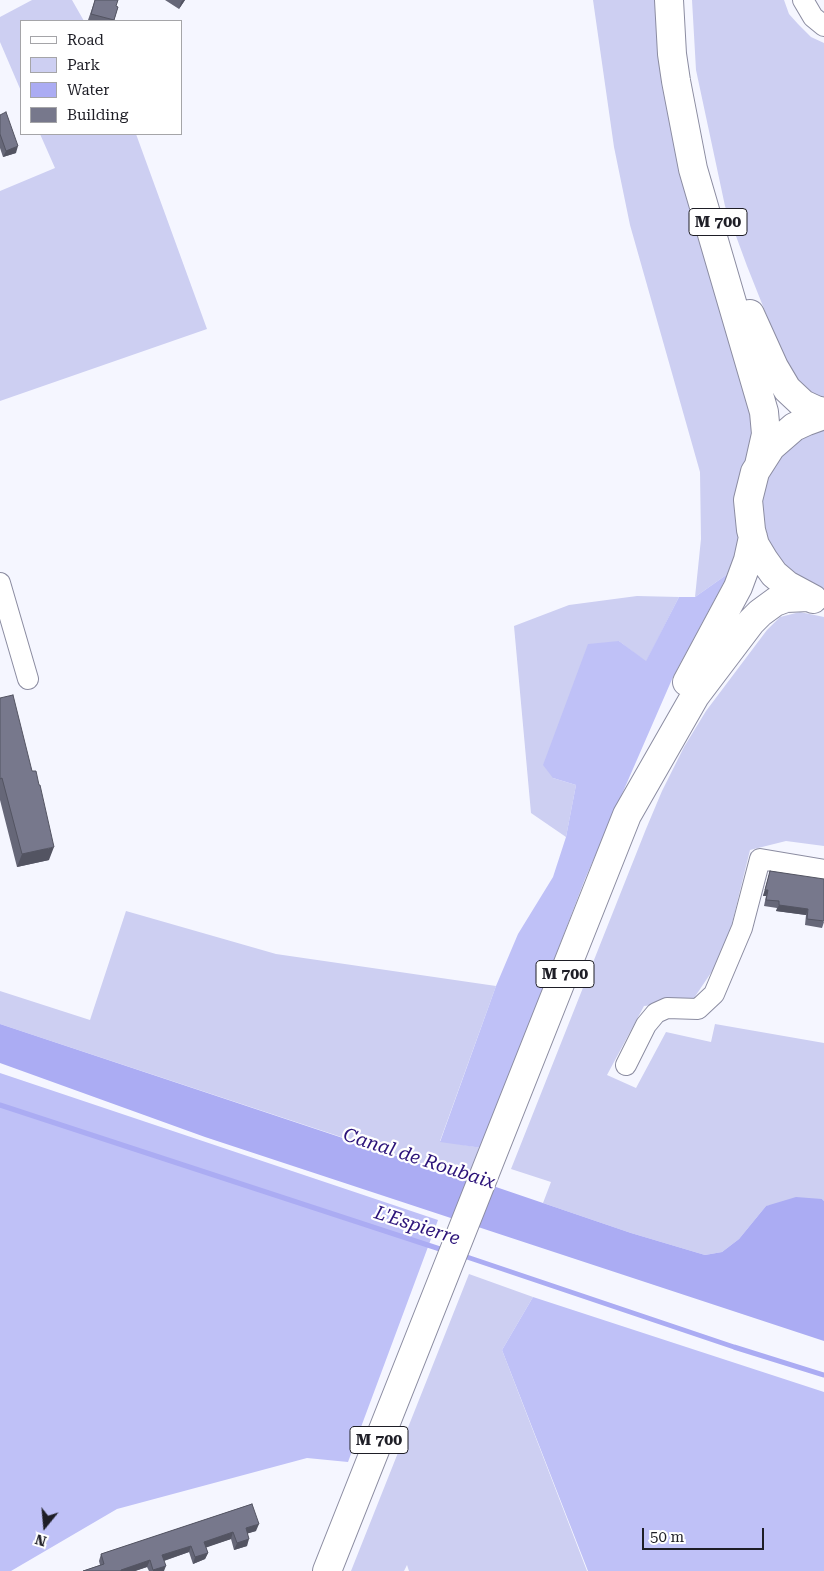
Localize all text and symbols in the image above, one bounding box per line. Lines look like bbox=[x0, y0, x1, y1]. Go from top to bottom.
legend bbox=[20, 20, 182, 135]
text: Road bbox=[67, 31, 104, 49]
text: Park bbox=[67, 56, 100, 74]
text: Water bbox=[67, 81, 109, 99]
text: Building bbox=[67, 106, 128, 124]
road number: M 700 bbox=[689, 208, 747, 236]
road number: M 700 bbox=[536, 961, 594, 988]
water label: Canal de Roubaix bbox=[340, 1124, 498, 1194]
water label: L'Espierre bbox=[371, 1202, 463, 1250]
road number: M 700 bbox=[350, 1426, 408, 1454]
north arrow bbox=[20, 1501, 70, 1551]
scale bar bbox=[644, 1518, 766, 1550]
text: 50 m bbox=[650, 1528, 684, 1546]
text: N bbox=[33, 1531, 48, 1550]

